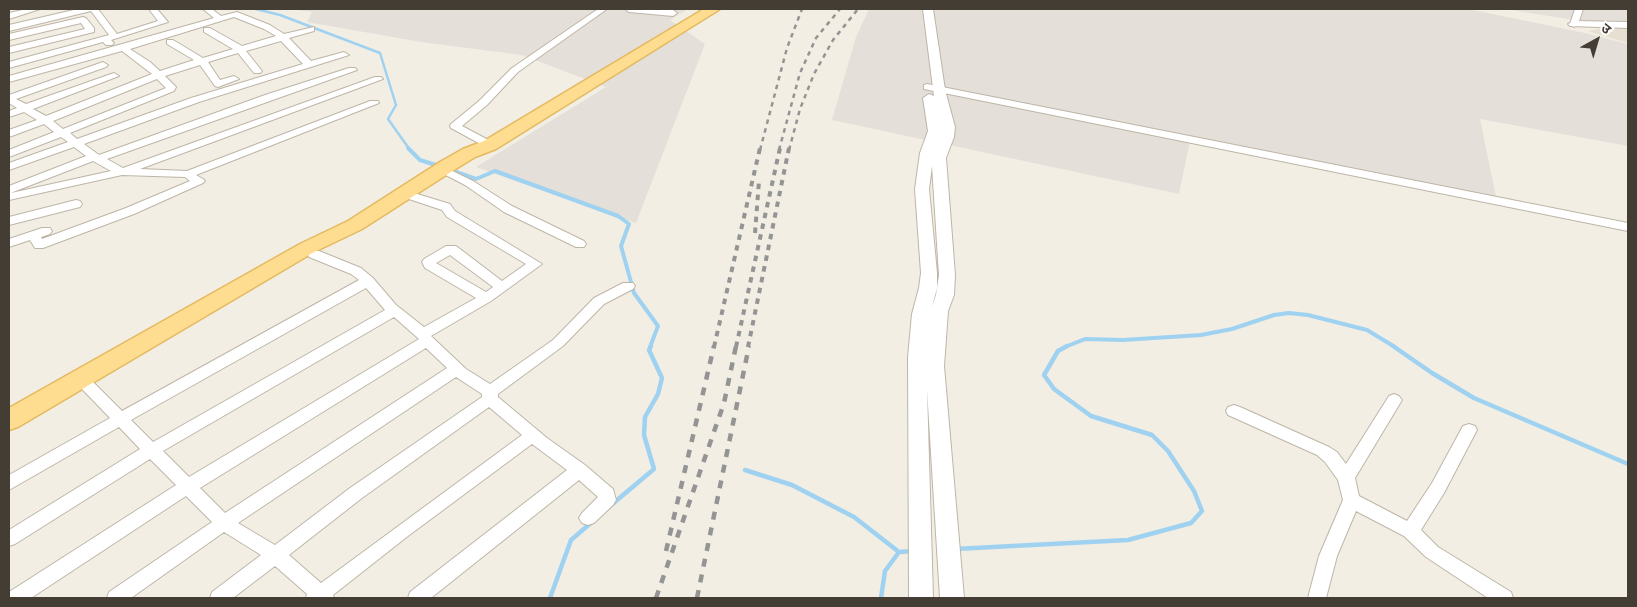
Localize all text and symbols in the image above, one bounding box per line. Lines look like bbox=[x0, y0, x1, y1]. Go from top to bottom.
north arrow bbox=[1572, 15, 1622, 65]
text: उ bbox=[1598, 19, 1615, 38]

